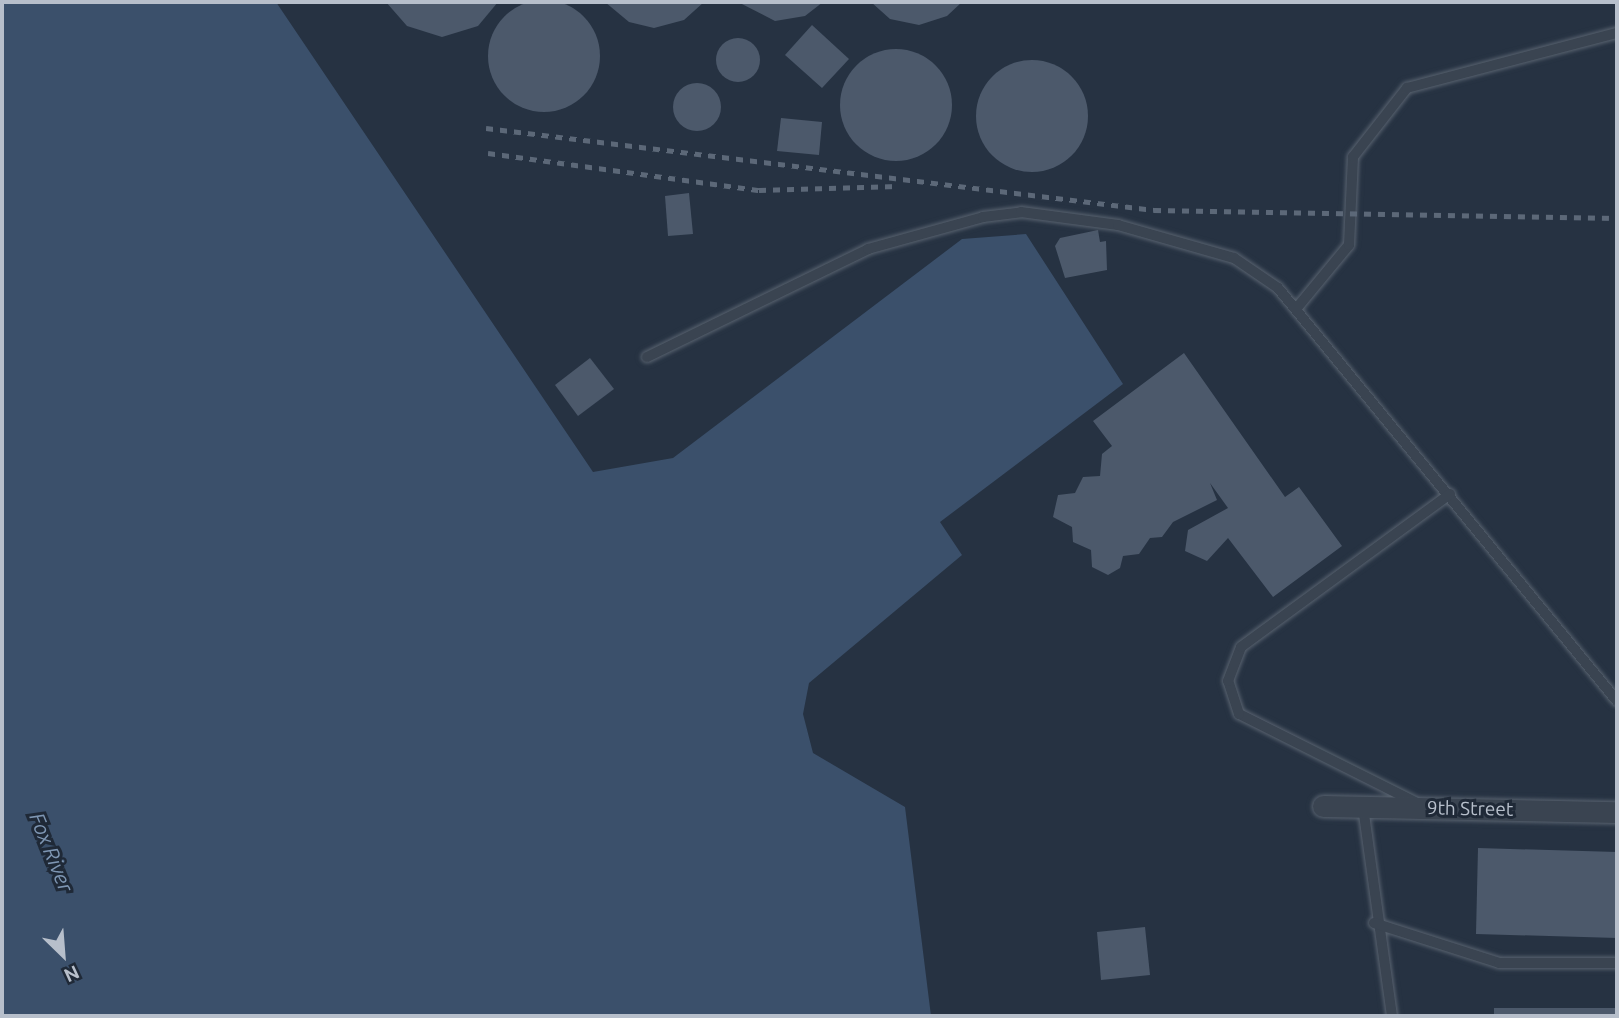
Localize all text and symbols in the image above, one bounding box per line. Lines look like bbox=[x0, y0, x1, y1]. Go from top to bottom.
street label: 9th Street bbox=[1427, 797, 1513, 821]
water label: Fox River bbox=[25, 809, 79, 895]
north arrow bbox=[28, 920, 98, 990]
text: N bbox=[61, 961, 83, 987]

